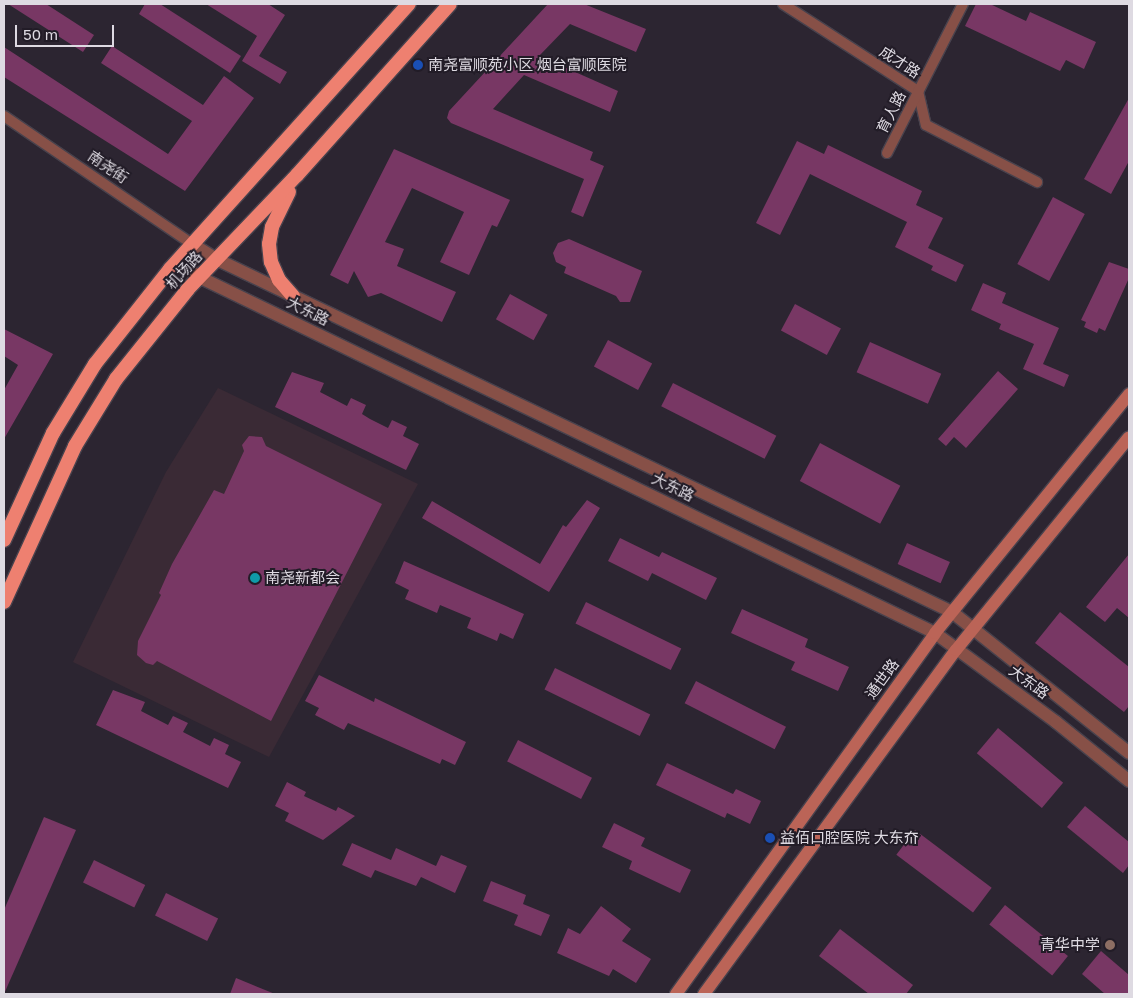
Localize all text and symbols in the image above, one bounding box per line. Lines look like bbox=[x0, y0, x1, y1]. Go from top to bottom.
scale bar bbox=[18, 15, 116, 47]
text: 50 m bbox=[23, 25, 58, 43]
street label: 成才路 bbox=[876, 42, 924, 82]
place label: 南尧富顺苑小区 烟台富顺医院 bbox=[428, 56, 627, 74]
marker: 南尧富顺苑小区 烟台富顺医院 bbox=[412, 59, 424, 71]
street label: 育人路 bbox=[873, 88, 909, 136]
street label: 南尧街 bbox=[84, 147, 132, 187]
street label: 机场路 bbox=[162, 247, 206, 293]
street label: 大东路 bbox=[284, 293, 332, 329]
street label: 大东路 bbox=[649, 469, 697, 505]
place label: 南尧新都会 bbox=[265, 569, 340, 587]
marker: 南尧新都会 bbox=[249, 572, 261, 584]
street label: 通世路 bbox=[861, 656, 903, 702]
street label: 大东路 bbox=[1006, 661, 1052, 703]
place label: 益佰口腔医院 大东夼 bbox=[780, 829, 919, 847]
marker: 益佰口腔医院 大东夼 bbox=[764, 832, 776, 844]
place label: 青华中学 bbox=[1040, 936, 1100, 954]
marker: 青华中学 bbox=[1104, 939, 1116, 951]

